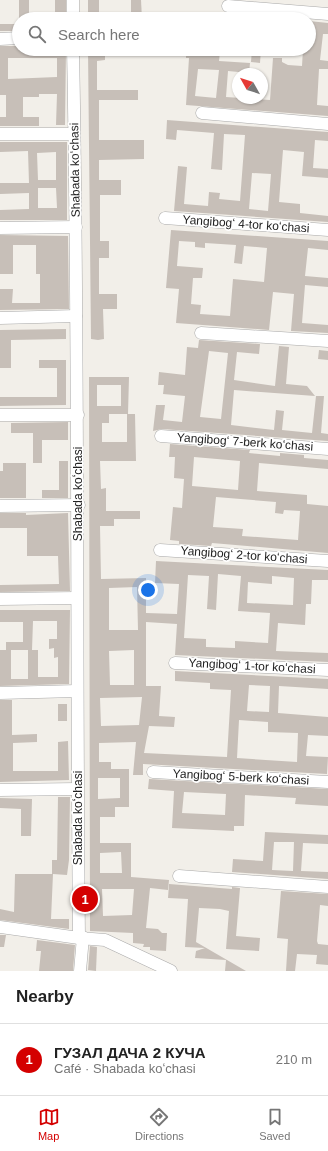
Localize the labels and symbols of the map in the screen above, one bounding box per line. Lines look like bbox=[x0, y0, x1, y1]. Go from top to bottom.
north arrow bbox=[232, 68, 268, 104]
street label: Shabada koʻchasi bbox=[67, 123, 83, 217]
street label: Yangibogʻ 4-tor koʻchasi bbox=[182, 213, 310, 235]
street label: Yangibogʻ 7-berk koʻchasi bbox=[176, 430, 314, 454]
street label: Shabada koʻchasi bbox=[71, 447, 85, 541]
street label: Yangibogʻ 2-tor koʻchasi bbox=[180, 544, 308, 566]
your location bbox=[138, 580, 158, 600]
street label: Yangibogʻ 1-tor koʻchasi bbox=[188, 656, 316, 676]
street label: Yangibogʻ 5-berk koʻchasi bbox=[172, 766, 310, 788]
street label: Shabada koʻchasi bbox=[71, 771, 85, 865]
pin: 1 bbox=[72, 884, 98, 914]

